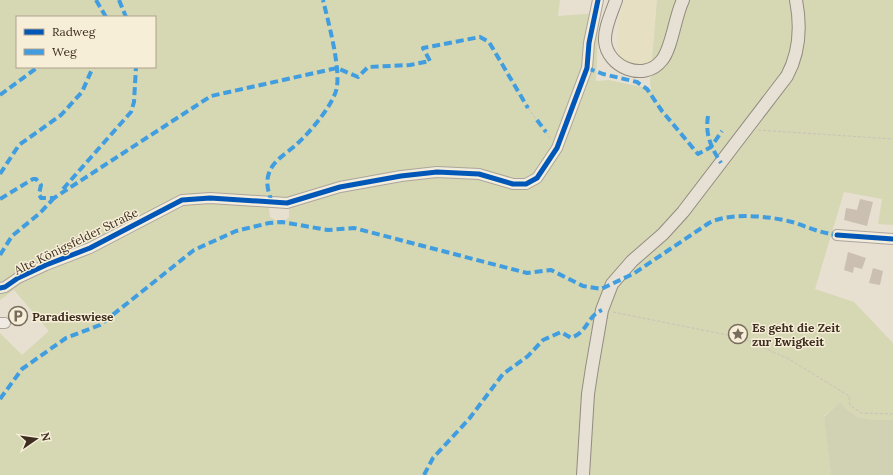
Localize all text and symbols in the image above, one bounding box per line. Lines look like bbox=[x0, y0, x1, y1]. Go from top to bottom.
legend bbox=[16, 16, 156, 68]
text: Radweg bbox=[52, 24, 96, 39]
text: Weg bbox=[52, 44, 77, 59]
street label: Alte Königsfelder Straße bbox=[11, 204, 141, 278]
parking icon: Paradieswiese bbox=[7, 305, 29, 327]
place label: Paradieswiese bbox=[32, 309, 114, 324]
place label: Es geht die Zeit zur Ewigkeit bbox=[752, 320, 841, 349]
place icon: Es geht die Zeit zur Ewigkeit bbox=[727, 323, 749, 345]
north arrow bbox=[16, 419, 56, 459]
text: N bbox=[38, 431, 54, 443]

